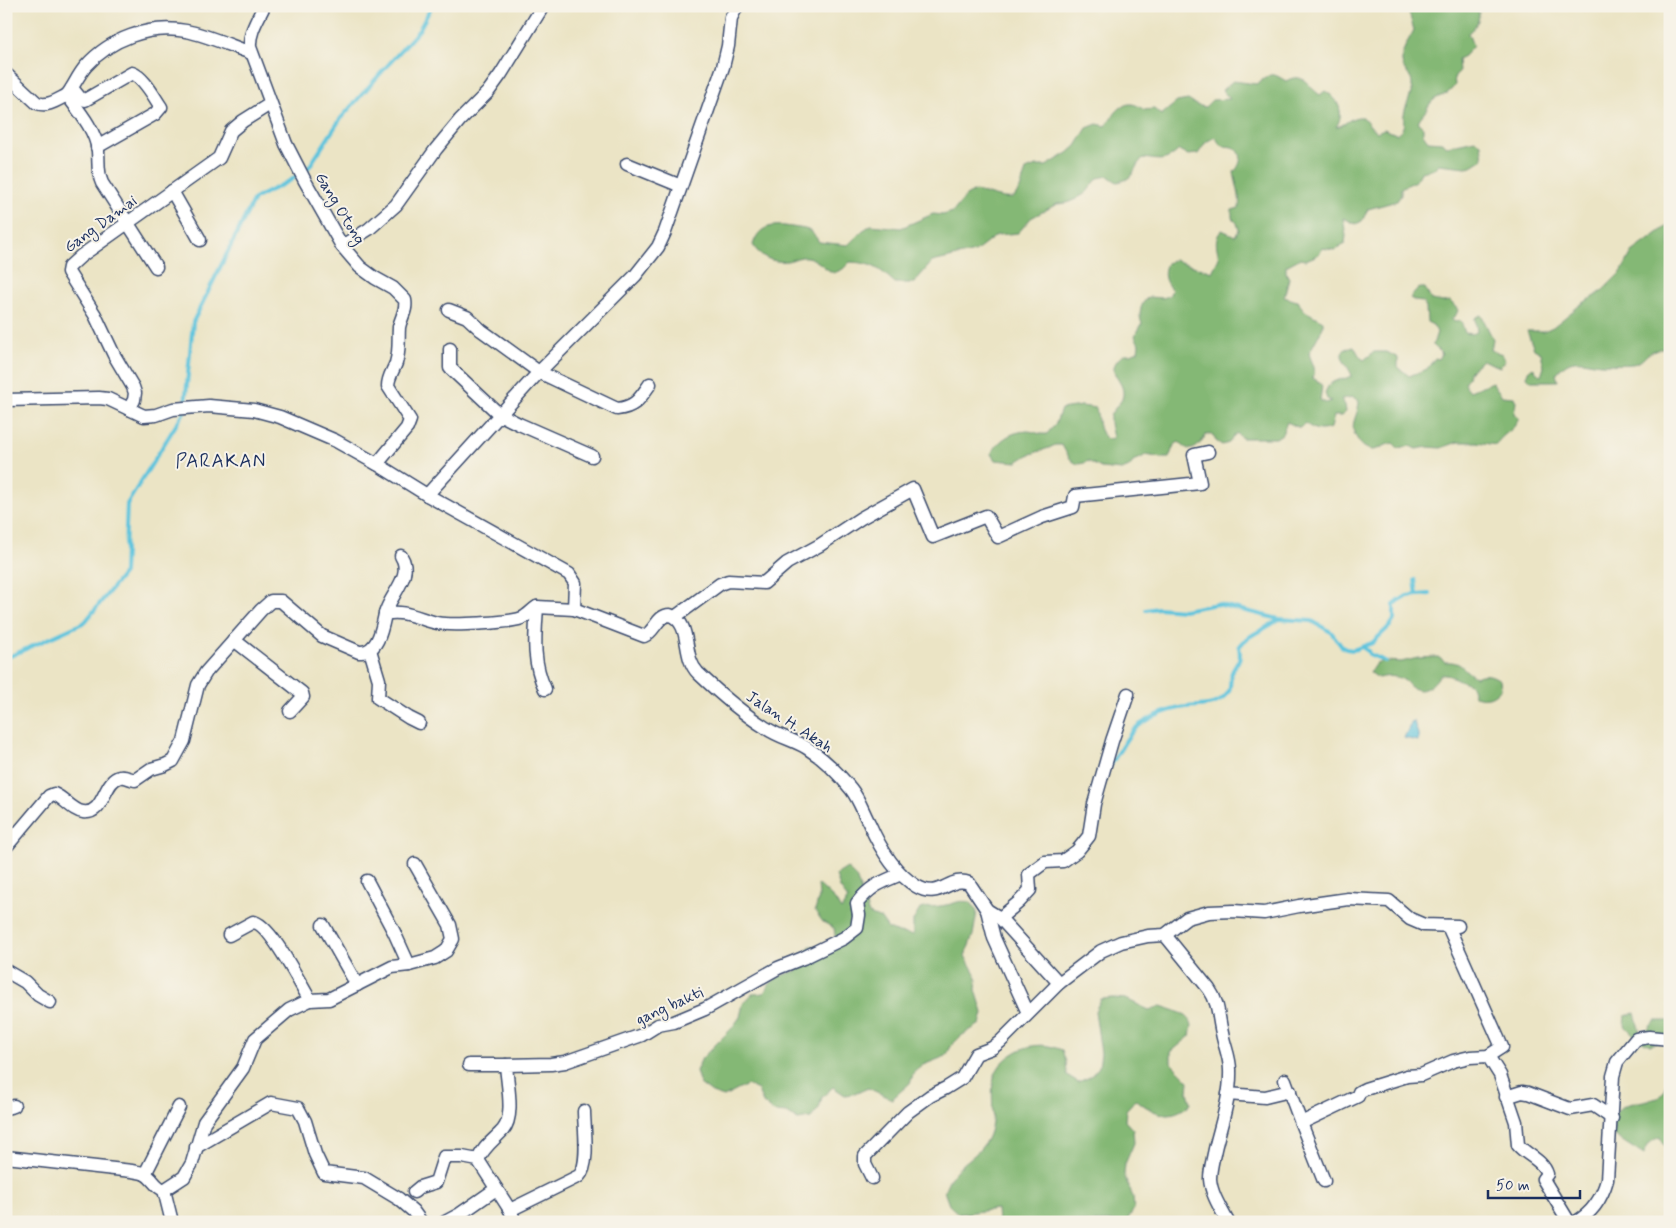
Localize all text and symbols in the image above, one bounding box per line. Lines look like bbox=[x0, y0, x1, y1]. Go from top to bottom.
street label: Gang Otong bbox=[309, 169, 370, 250]
street label: Gang Damai bbox=[60, 190, 142, 259]
district label: PARAKAN bbox=[176, 449, 266, 474]
street label: Jalan H. Akah bbox=[742, 687, 836, 758]
street label: gang bakti bbox=[633, 982, 707, 1031]
scale bar bbox=[1488, 1168, 1581, 1200]
text: 50 m bbox=[1496, 1176, 1530, 1196]

